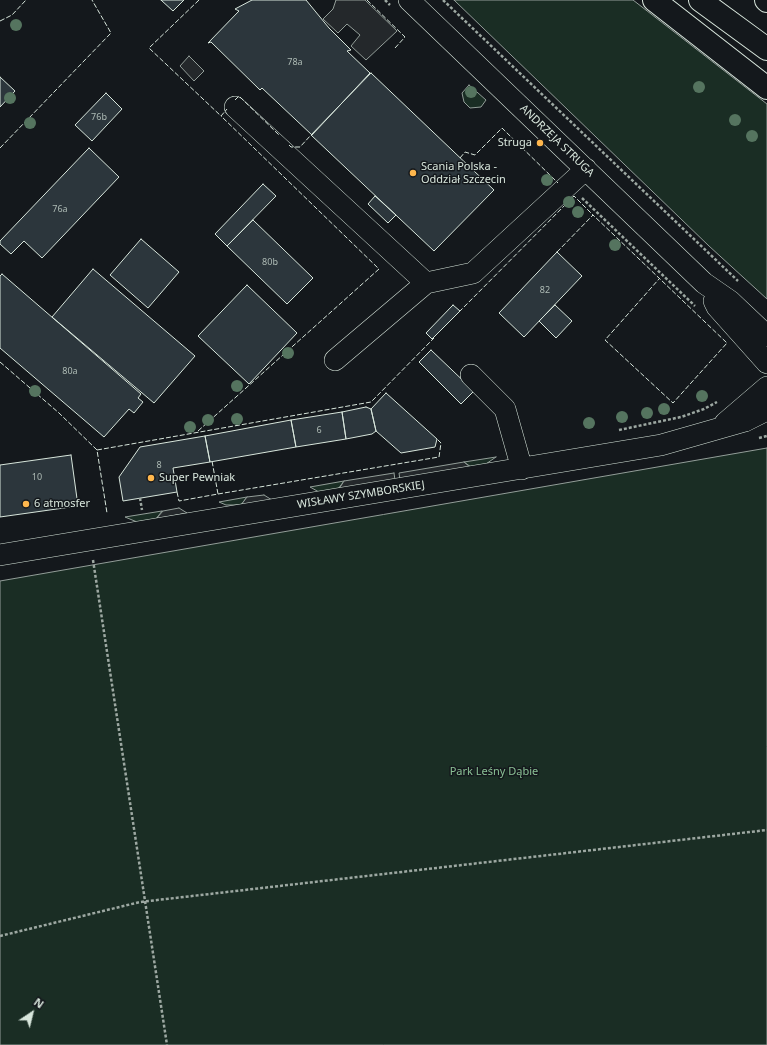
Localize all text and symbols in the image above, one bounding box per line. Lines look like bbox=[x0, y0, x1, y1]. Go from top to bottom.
house number: 78a bbox=[287, 57, 303, 67]
street label: ANDRZEJA STRUGA bbox=[517, 102, 597, 180]
house number: 76b bbox=[91, 112, 107, 122]
place label: Struga bbox=[498, 136, 532, 150]
marker: Struga bbox=[535, 138, 545, 148]
place label: Scania Polska - Oddział Szczecin bbox=[421, 160, 506, 186]
marker: Scania Polska - Oddział Szczecin bbox=[408, 168, 418, 178]
house number: 76a bbox=[52, 204, 68, 214]
house number: 80b bbox=[262, 257, 278, 267]
house number: 82 bbox=[540, 285, 550, 295]
house number: 80a bbox=[62, 366, 78, 376]
house number: 6 bbox=[316, 425, 322, 435]
house number: 8 bbox=[156, 460, 162, 470]
place label: Super Pewniak bbox=[159, 471, 235, 485]
house number: 10 bbox=[32, 472, 42, 482]
marker: Super Pewniak bbox=[146, 473, 156, 483]
street label: WISŁAWY SZYMBORSKIEJ bbox=[296, 478, 426, 512]
place label: 6 atmosfer bbox=[34, 497, 90, 511]
marker: 6 atmosfer bbox=[21, 499, 31, 509]
park label: Park Leśny Dąbie bbox=[450, 765, 538, 779]
north arrow bbox=[12, 993, 52, 1033]
text: N bbox=[31, 994, 47, 1011]

